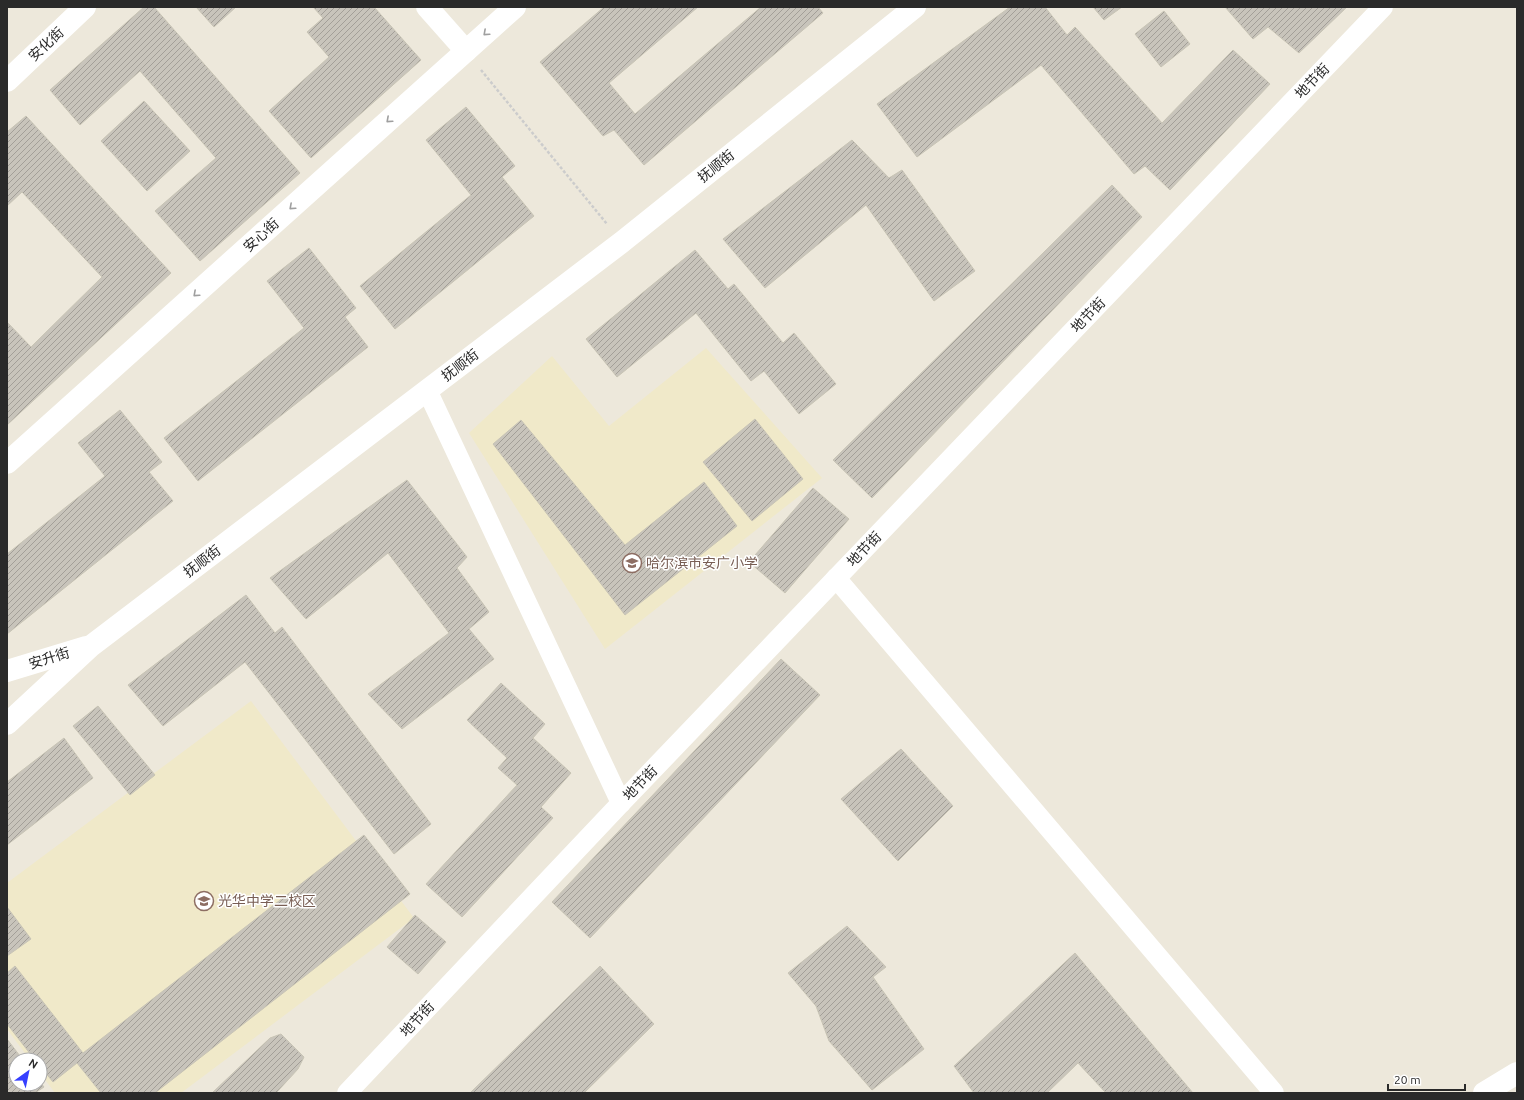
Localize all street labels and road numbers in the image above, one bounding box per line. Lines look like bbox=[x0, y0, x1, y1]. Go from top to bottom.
street label: 安化街 bbox=[25, 24, 67, 64]
street label: 地节街 bbox=[1292, 60, 1332, 102]
street label: 抚顺街 bbox=[695, 147, 737, 185]
street label: 安心街 bbox=[240, 215, 282, 255]
street label: 地节街 bbox=[1068, 294, 1108, 336]
street label: 抚顺街 bbox=[438, 346, 482, 384]
street label: 地节街 bbox=[844, 528, 884, 570]
street label: 抚顺街 bbox=[180, 542, 224, 580]
street label: 安升街 bbox=[27, 644, 71, 672]
street label: 地节街 bbox=[620, 762, 660, 804]
street label: 地节街 bbox=[397, 998, 437, 1040]

